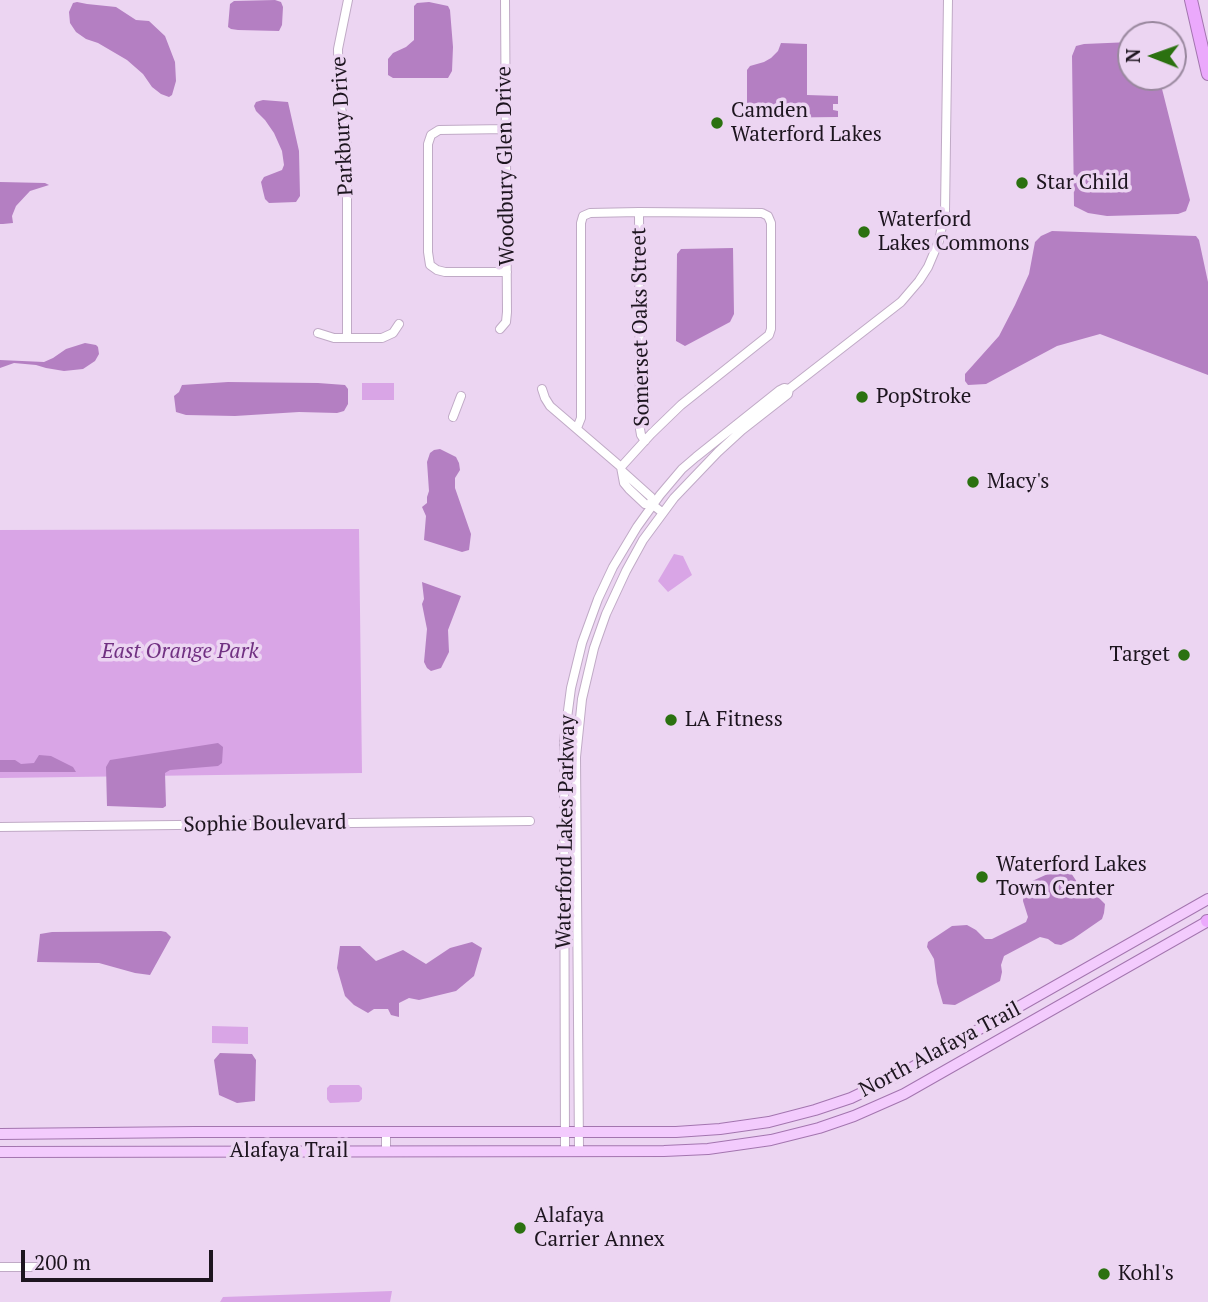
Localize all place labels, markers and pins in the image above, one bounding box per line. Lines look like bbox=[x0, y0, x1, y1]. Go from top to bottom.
place label: Camden Waterford Lakes bbox=[731, 98, 882, 148]
marker: Camden Waterford Lakes bbox=[709, 115, 725, 131]
place label: Star Child bbox=[1036, 170, 1129, 196]
marker: Star Child bbox=[1014, 175, 1030, 191]
place label: Waterford Lakes Commons bbox=[878, 207, 1030, 257]
marker: Waterford Lakes Commons bbox=[856, 224, 872, 240]
place label: PopStroke bbox=[876, 384, 971, 410]
marker: PopStroke bbox=[854, 389, 870, 405]
place label: Macy's bbox=[987, 469, 1049, 495]
marker: Macy's bbox=[965, 474, 981, 490]
place label: Target bbox=[1110, 642, 1170, 668]
marker: Target bbox=[1176, 647, 1192, 663]
place label: LA Fitness bbox=[685, 707, 783, 733]
marker: LA Fitness bbox=[663, 712, 679, 728]
place label: Waterford Lakes Town Center bbox=[996, 852, 1147, 902]
marker: Waterford Lakes Town Center bbox=[974, 869, 990, 885]
place label: Alafaya Carrier Annex bbox=[534, 1203, 665, 1253]
marker: Alafaya Carrier Annex bbox=[512, 1220, 528, 1236]
place label: Kohl's bbox=[1118, 1261, 1174, 1287]
marker: Kohl's bbox=[1096, 1266, 1112, 1282]

